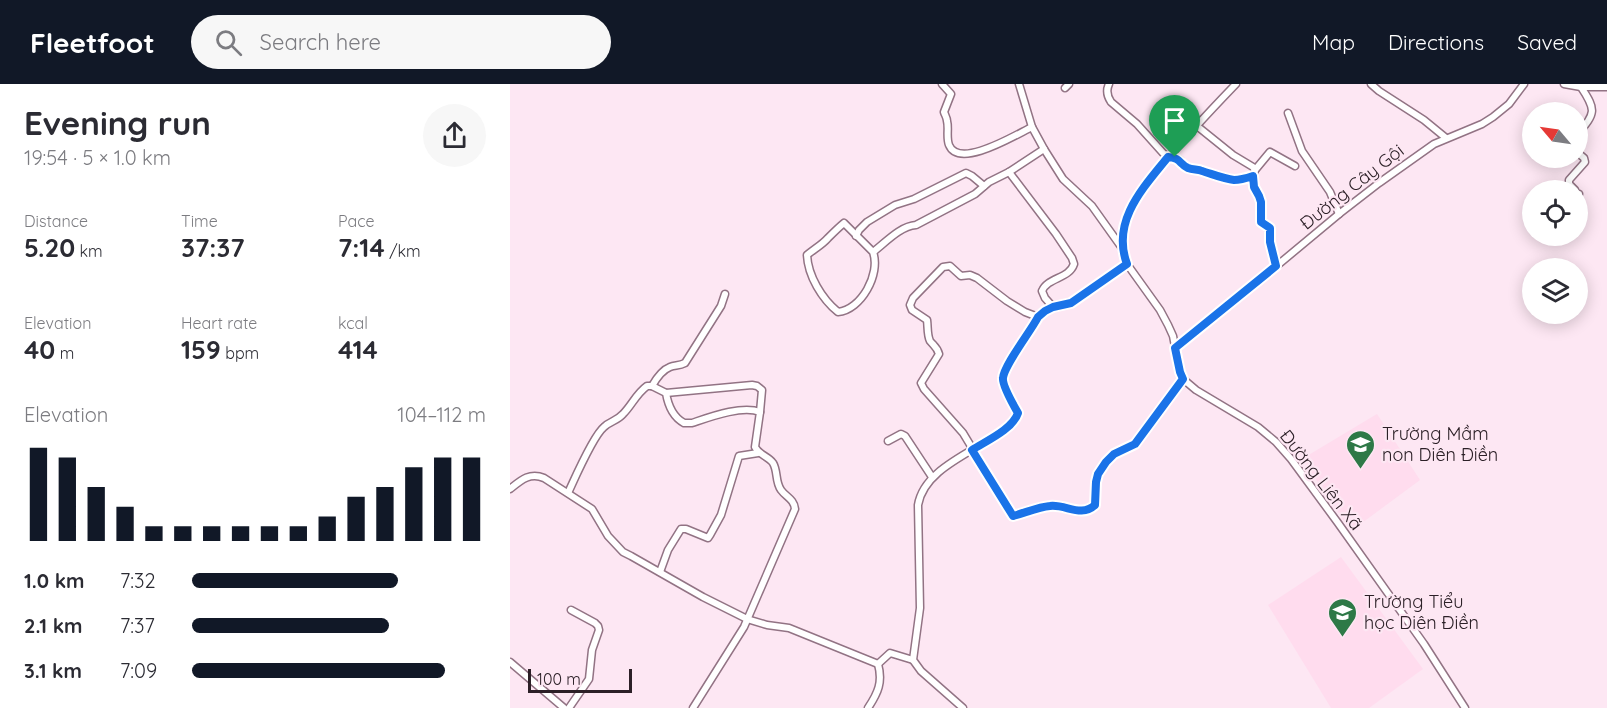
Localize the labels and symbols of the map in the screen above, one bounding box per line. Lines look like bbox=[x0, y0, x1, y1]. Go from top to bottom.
pin bbox=[1149, 95, 1200, 157]
north arrow bbox=[1522, 102, 1588, 168]
street label: Đường Cây Gội bbox=[1295, 139, 1408, 234]
place label: Trường Mầm non Diên Điền bbox=[1382, 422, 1498, 466]
street label: Đường Liên Xã bbox=[1275, 425, 1368, 535]
school or university icon: Trường Mầm non Diên Điền bbox=[1345, 428, 1377, 470]
place label: Trường Tiểu học Diên Điền bbox=[1364, 590, 1479, 634]
school or university icon: Trường Tiểu học Diên Điền bbox=[1327, 596, 1359, 638]
scale bar bbox=[528, 666, 632, 694]

